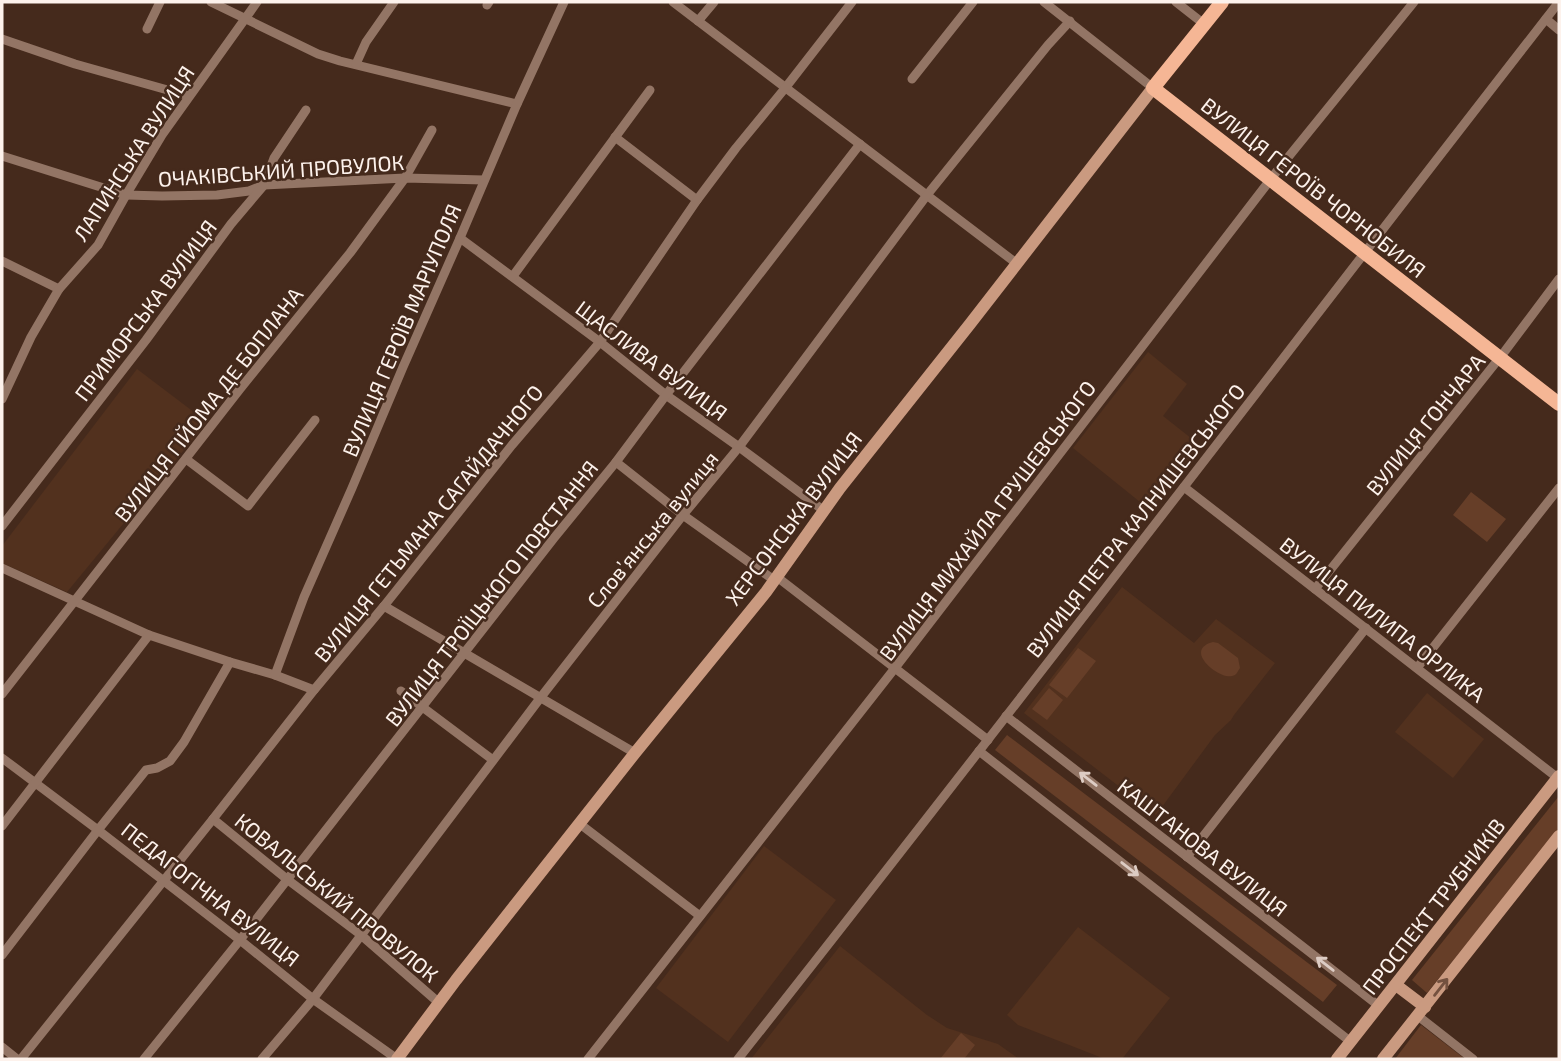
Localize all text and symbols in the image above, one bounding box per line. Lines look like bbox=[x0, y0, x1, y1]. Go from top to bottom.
street label: ЛАПИНСЬКА ВУЛИЦЯ bbox=[67, 61, 199, 245]
street label: ВУЛИЦЯ ГЕРОЇВ ЧОРНОБИЛЯ bbox=[1197, 92, 1431, 282]
street label: ОЧАКІВСЬКИЙ ПРОВУЛОК bbox=[157, 149, 405, 191]
street label: ВУЛИЦЯ ГЕРОЇВ МАРІУПОЛЯ bbox=[336, 200, 466, 460]
street label: ПРИМОРСЬКА ВУЛИЦЯ bbox=[69, 215, 221, 405]
street label: ВУЛИЦЯ ГІЙОМА ДЕ БОПЛАНА bbox=[109, 282, 307, 526]
street label: ЩАСЛИВА ВУЛИЦЯ bbox=[571, 295, 733, 425]
street label: ВУЛИЦЯ ГОНЧАРА bbox=[1360, 348, 1490, 500]
street label: ВУЛИЦЯ МИХАЙЛА ГРУШЕВСЬКОГО bbox=[874, 375, 1100, 665]
street label: ВУЛИЦЯ ПЕТРА КАЛНИШЕВСЬКОГО bbox=[1021, 378, 1249, 662]
street label: ВУЛИЦЯ ГЕТЬМАНА САГАЙДАЧНОГО bbox=[308, 379, 548, 667]
street label: ХЕРСОНСЬКА ВУЛИЦЯ bbox=[720, 426, 866, 610]
street label: Словʼянська вулиця bbox=[581, 446, 724, 613]
street label: ВУЛИЦЯ ТРОЇЦЬКОГО ПОВСТАННЯ bbox=[379, 455, 603, 731]
street label: ВУЛИЦЯ ПИЛИПА ОРЛИКА bbox=[1276, 531, 1490, 707]
one-way arrow bbox=[1079, 772, 1097, 787]
street label: КАШТАНОВА ВУЛИЦЯ bbox=[1113, 773, 1293, 921]
street label: КОВАЛЬСЬКИЙ ПРОВУЛОК bbox=[230, 807, 444, 987]
street label: ПРОСПЕКТ ТРУБНИКІВ bbox=[1357, 813, 1509, 999]
street label: ПЕДАГОГІЧНА ВУЛИЦЯ bbox=[117, 817, 305, 971]
one-way arrow bbox=[1120, 861, 1138, 876]
one-way arrow bbox=[1317, 956, 1335, 971]
one-way arrow bbox=[1434, 978, 1449, 996]

